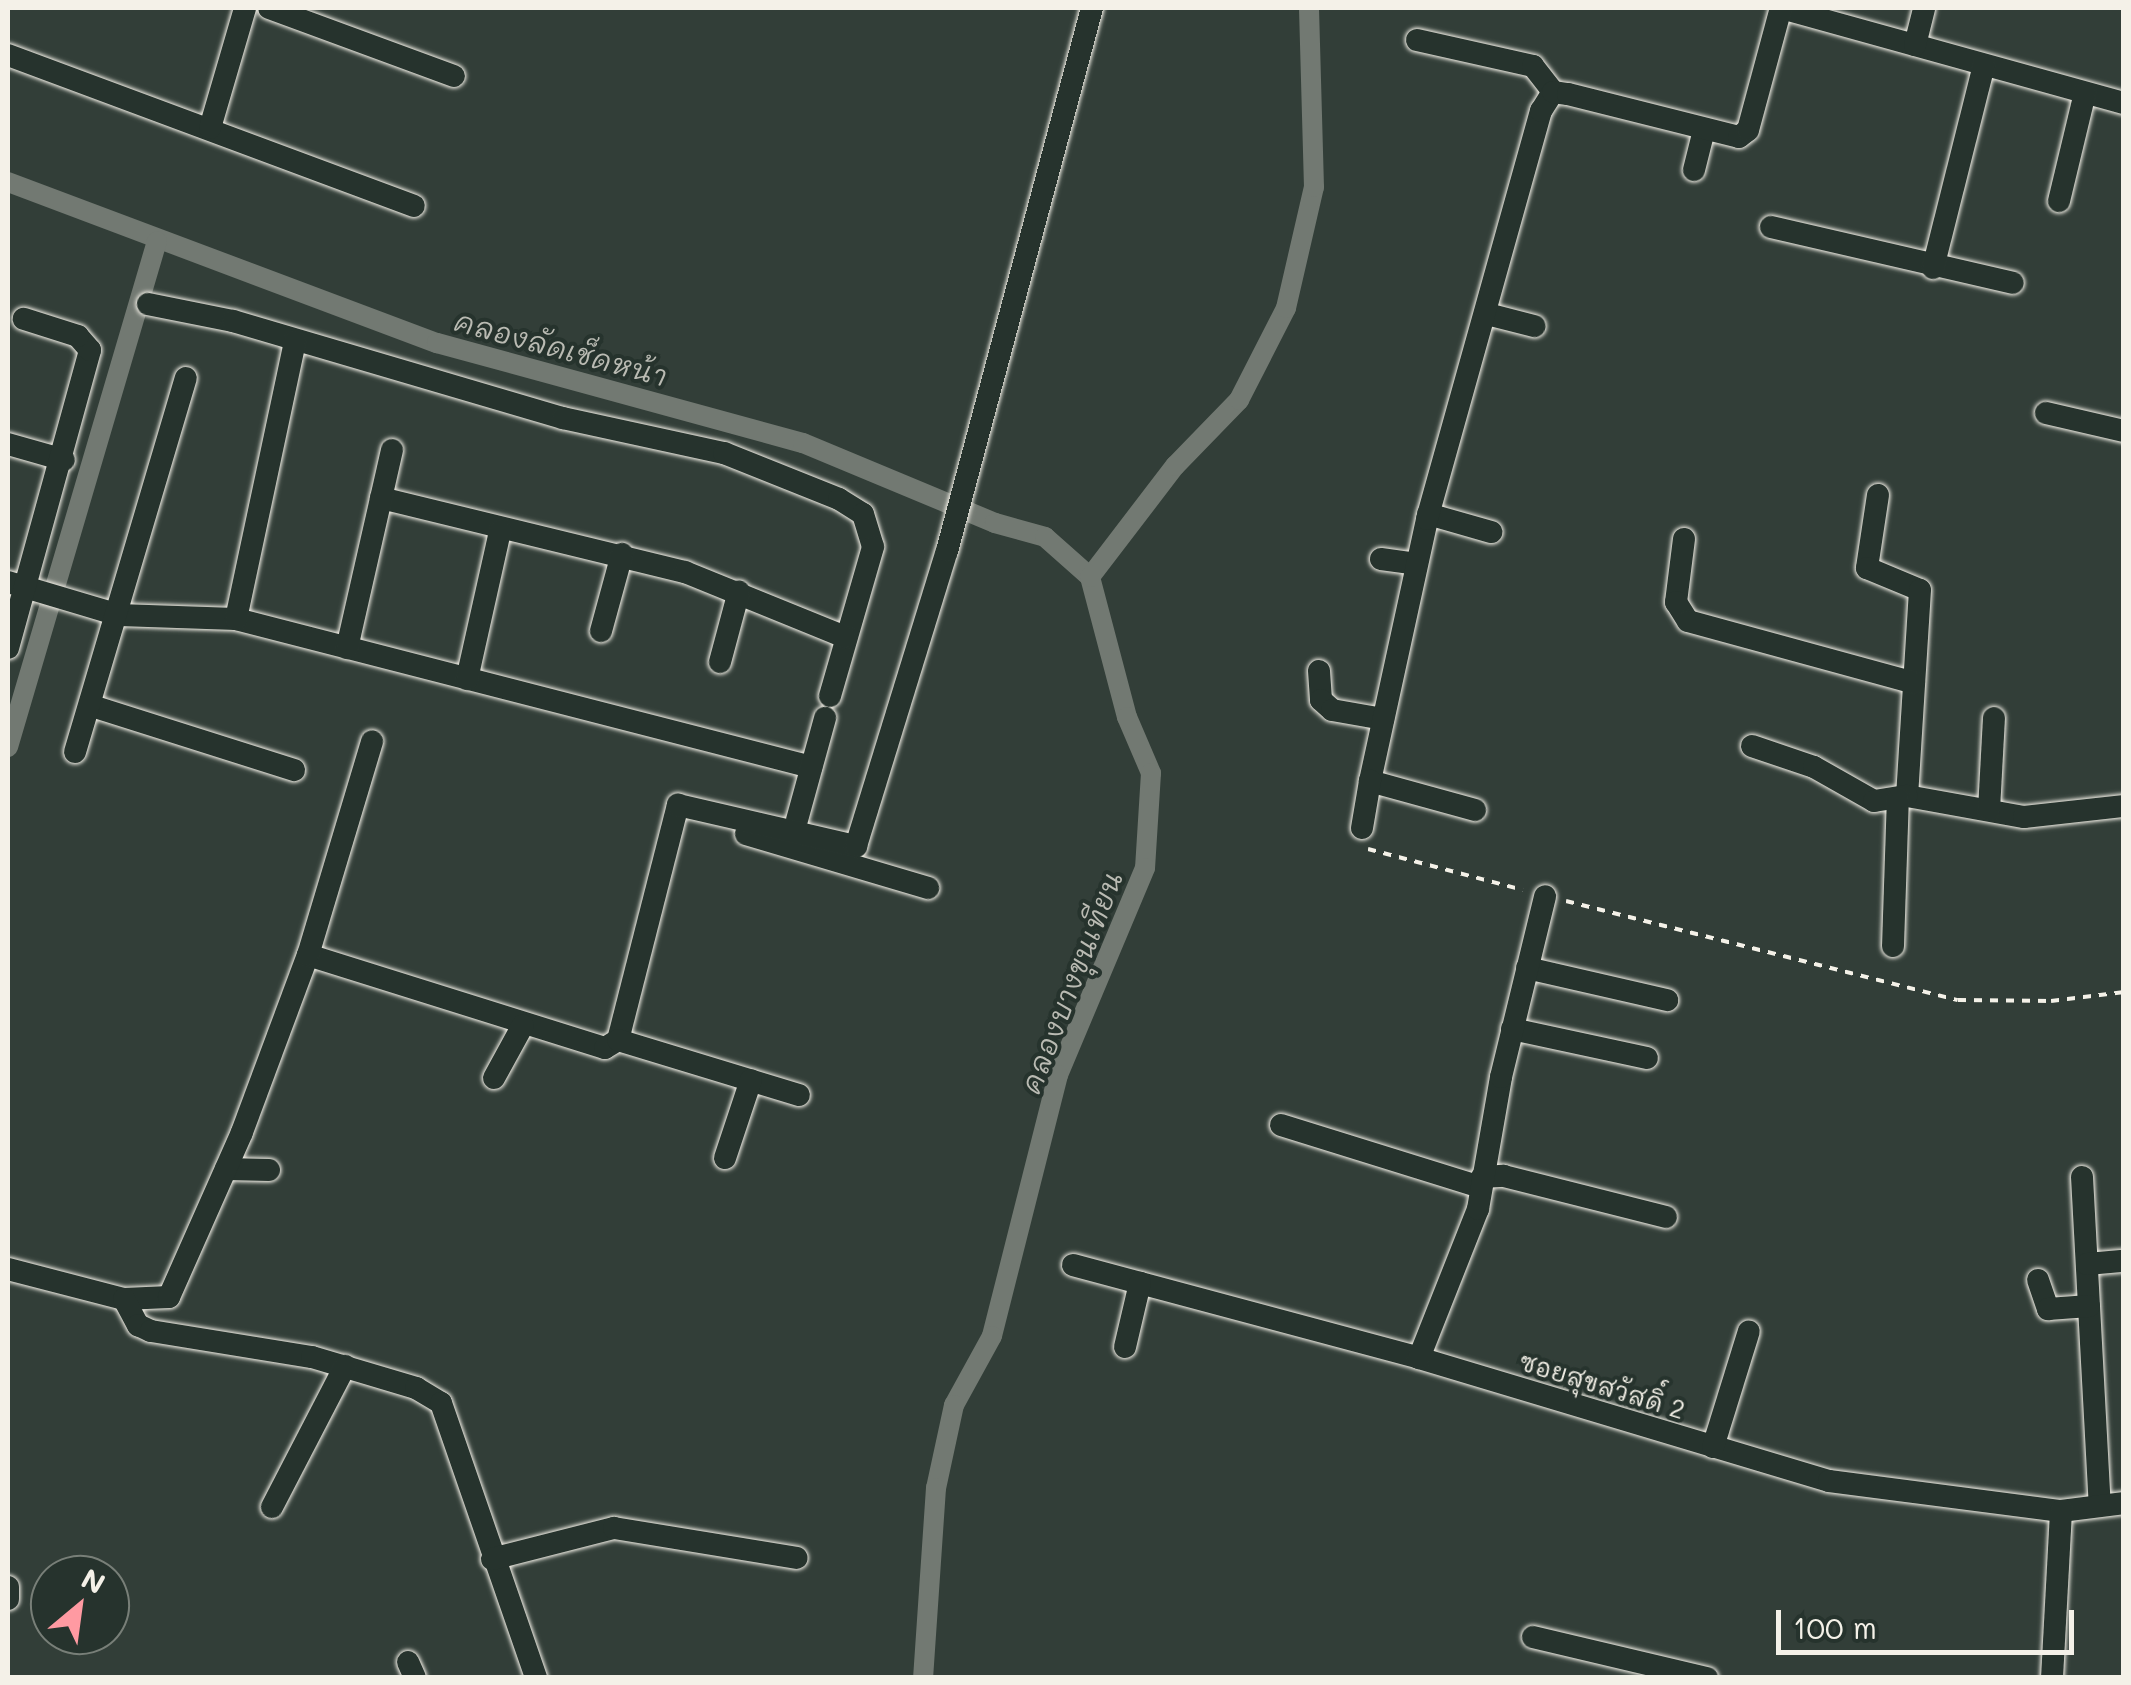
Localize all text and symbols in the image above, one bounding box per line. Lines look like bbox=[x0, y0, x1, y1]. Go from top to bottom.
water label: คลองลัดเช็ดหน้า bbox=[451, 303, 671, 393]
water label: คลองบางขุนเทียน bbox=[1013, 866, 1129, 1098]
street label: ซอยสุขสวัสดิ์ 2 bbox=[1516, 1346, 1688, 1424]
north arrow bbox=[30, 1555, 130, 1655]
text: N bbox=[76, 1560, 112, 1601]
scale bar bbox=[1781, 1590, 2078, 1652]
text: 100 m bbox=[1793, 1607, 1877, 1647]

